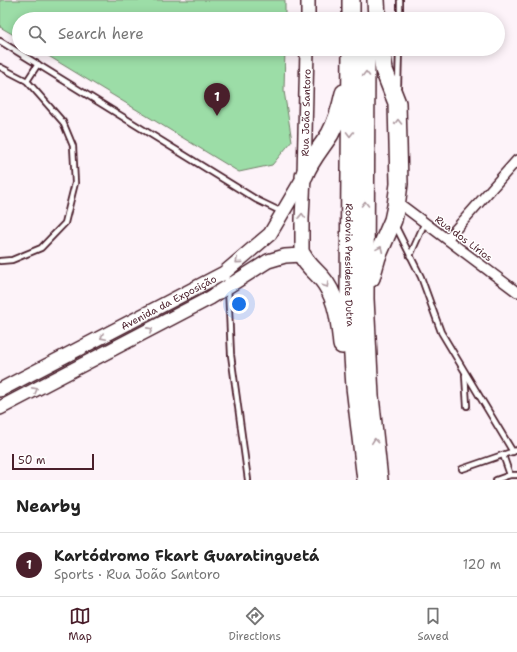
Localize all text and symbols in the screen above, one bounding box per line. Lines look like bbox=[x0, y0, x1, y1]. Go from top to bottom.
search box bbox=[12, 12, 505, 56]
icon: search bbox=[26, 23, 48, 45]
text: Search here bbox=[58, 24, 144, 44]
street label: Rua João Santoro bbox=[298, 69, 314, 157]
one-way arrow bbox=[362, 71, 370, 77]
pin: 1 bbox=[204, 83, 230, 116]
one-way arrow bbox=[394, 119, 402, 125]
one-way arrow bbox=[346, 131, 354, 137]
one-way arrow bbox=[361, 201, 369, 207]
street label: Rodovia Presidente Dutra bbox=[342, 203, 357, 328]
one-way arrow bbox=[298, 213, 306, 219]
street label: Rua dos Lírios bbox=[433, 213, 495, 264]
one-way arrow bbox=[375, 245, 383, 253]
one-way arrow bbox=[235, 256, 243, 263]
street label: Avenida da Exposição bbox=[119, 272, 219, 333]
one-way arrow bbox=[321, 281, 329, 288]
your location bbox=[229, 294, 249, 314]
one-way arrow bbox=[146, 327, 153, 335]
one-way arrow bbox=[100, 332, 107, 340]
one-way arrow bbox=[30, 388, 38, 395]
one-way arrow bbox=[371, 438, 380, 444]
scale bar bbox=[12, 452, 94, 471]
text: 50 m bbox=[18, 453, 46, 468]
text: Nearby bbox=[16, 495, 81, 517]
text: Kartódromo Fkart Guaratinguetá bbox=[54, 546, 319, 566]
text: 1 bbox=[26, 556, 32, 573]
text: 120 m bbox=[463, 556, 501, 573]
text: Sports · Rua João Santoro bbox=[54, 566, 220, 583]
tab: Map bbox=[68, 605, 92, 644]
tab: Directions bbox=[228, 605, 281, 644]
tab: Saved bbox=[417, 605, 449, 644]

